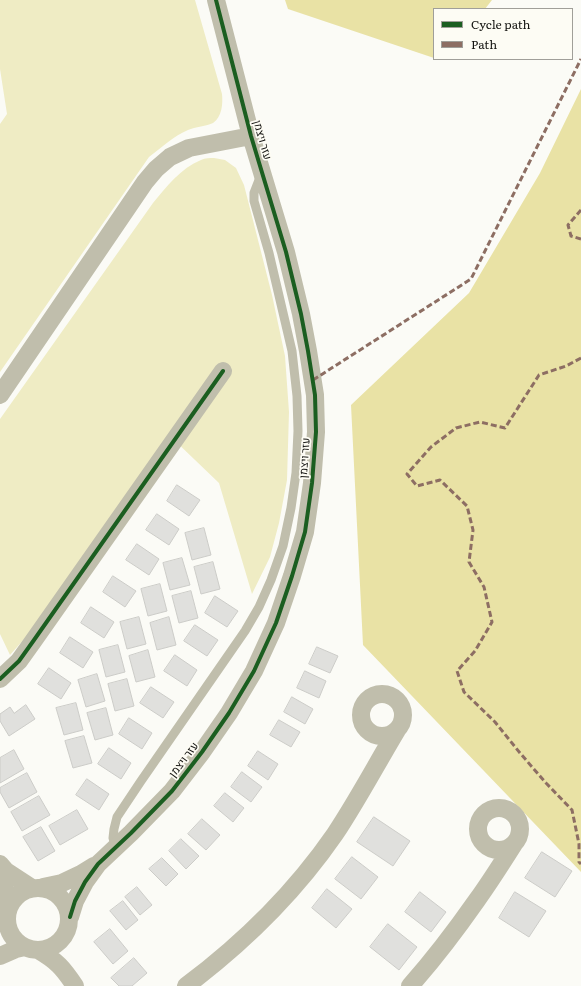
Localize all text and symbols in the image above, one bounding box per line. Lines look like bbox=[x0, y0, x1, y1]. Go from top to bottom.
legend bbox=[433, 8, 573, 60]
text: Cycle path bbox=[471, 15, 531, 33]
text: Path bbox=[471, 35, 497, 53]
street label: עזר ויצמן bbox=[250, 119, 274, 161]
street label: עזר ויצמן bbox=[297, 437, 313, 479]
street label: עזר ויצמן bbox=[167, 740, 201, 780]

